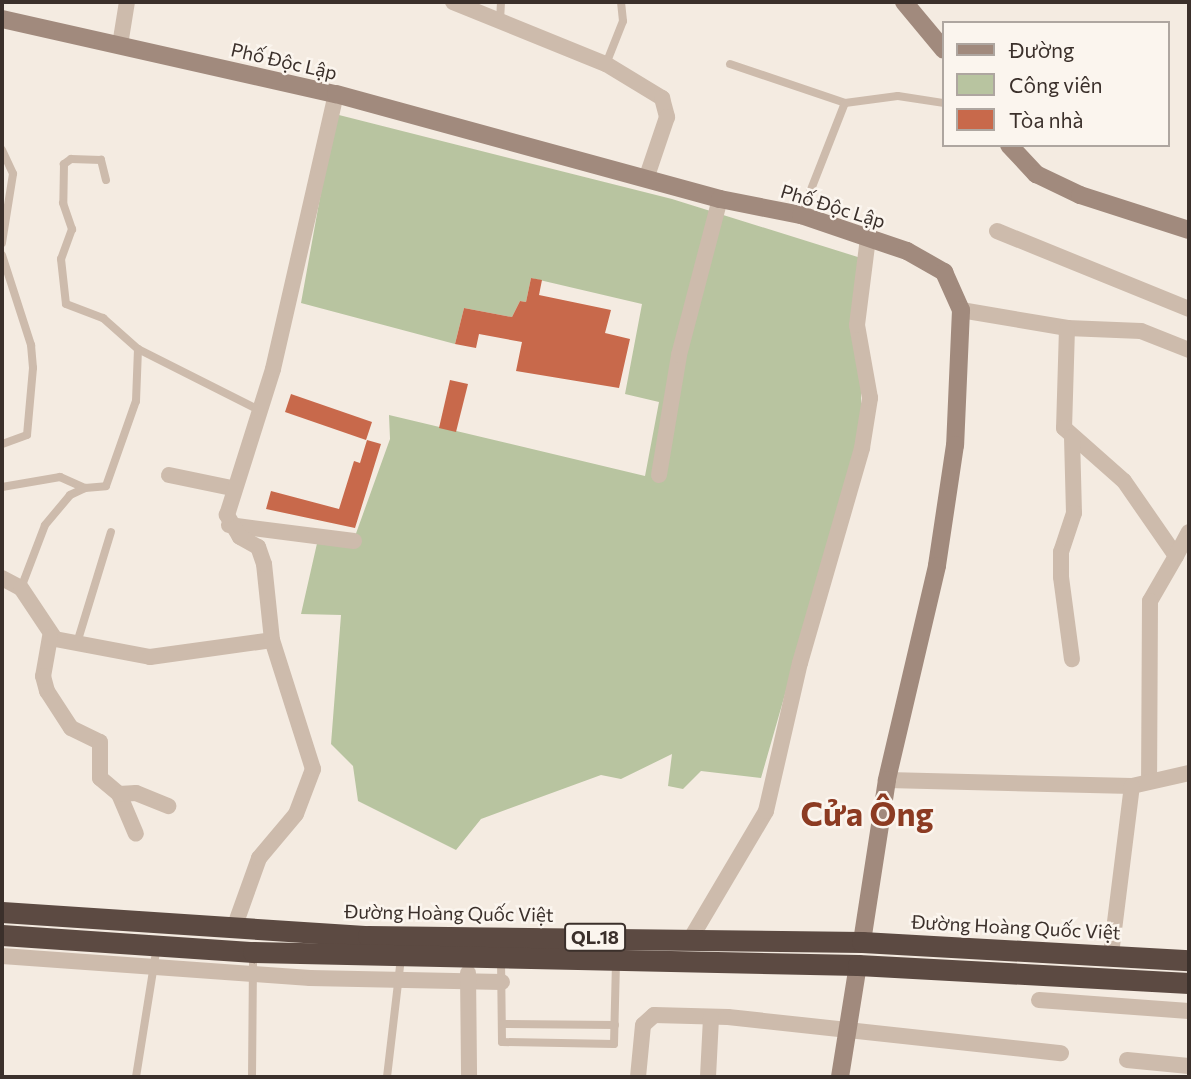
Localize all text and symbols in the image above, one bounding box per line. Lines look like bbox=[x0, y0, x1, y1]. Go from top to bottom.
legend bbox=[942, 21, 1170, 147]
text: Đường bbox=[1009, 37, 1074, 62]
street label: Phố Độc Lập bbox=[229, 38, 339, 84]
text: Công viên bbox=[1009, 72, 1103, 97]
text: Tòa nhà bbox=[1009, 107, 1083, 132]
street label: Phố Độc Lập bbox=[778, 179, 888, 233]
district label: Cửa Ông bbox=[800, 793, 934, 833]
street label: Đường Hoàng Quốc Việt bbox=[344, 900, 554, 926]
street label: Đường Hoàng Quốc Việt bbox=[911, 910, 1121, 944]
road number: QL.18 bbox=[564, 922, 626, 952]

